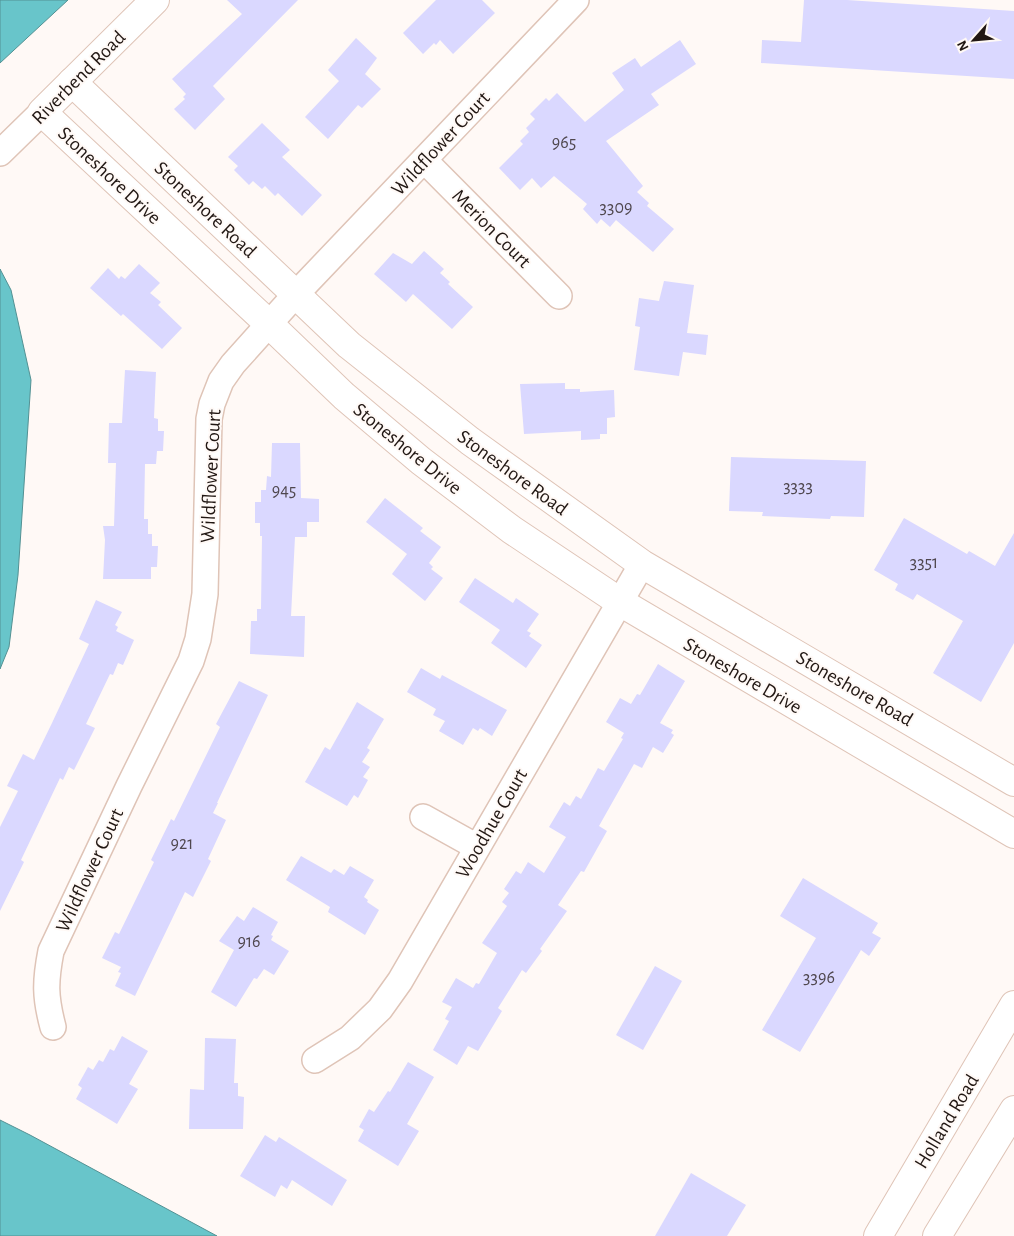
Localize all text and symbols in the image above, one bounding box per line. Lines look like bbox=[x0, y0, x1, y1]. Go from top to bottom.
north arrow bbox=[949, 15, 999, 65]
street label: Riverbend Road bbox=[28, 27, 129, 128]
text: N bbox=[955, 38, 972, 53]
street label: Wildflower Court bbox=[388, 87, 494, 199]
street label: Stoneshore Drive bbox=[54, 123, 165, 228]
house number: 965 bbox=[552, 134, 576, 152]
street label: Stoneshore Road bbox=[151, 158, 260, 262]
street label: Merion Court bbox=[448, 186, 535, 272]
house number: 3309 bbox=[600, 199, 632, 217]
street label: Stoneshore Drive bbox=[350, 399, 465, 498]
street label: Wildflower Court bbox=[198, 408, 225, 543]
street label: Stoneshore Road bbox=[454, 426, 571, 519]
house number: 3333 bbox=[783, 478, 813, 496]
house number: 945 bbox=[272, 482, 296, 500]
house number: 3351 bbox=[910, 554, 938, 572]
street label: Stoneshore Drive bbox=[680, 634, 805, 718]
street label: Stoneshore Road bbox=[793, 647, 916, 730]
street label: Woodhue Court bbox=[453, 765, 532, 882]
street label: Wildflower Court bbox=[53, 805, 127, 935]
house number: 921 bbox=[171, 835, 193, 853]
house number: 916 bbox=[237, 933, 261, 951]
house number: 3396 bbox=[803, 969, 835, 987]
street label: Holland Road bbox=[911, 1071, 983, 1172]

